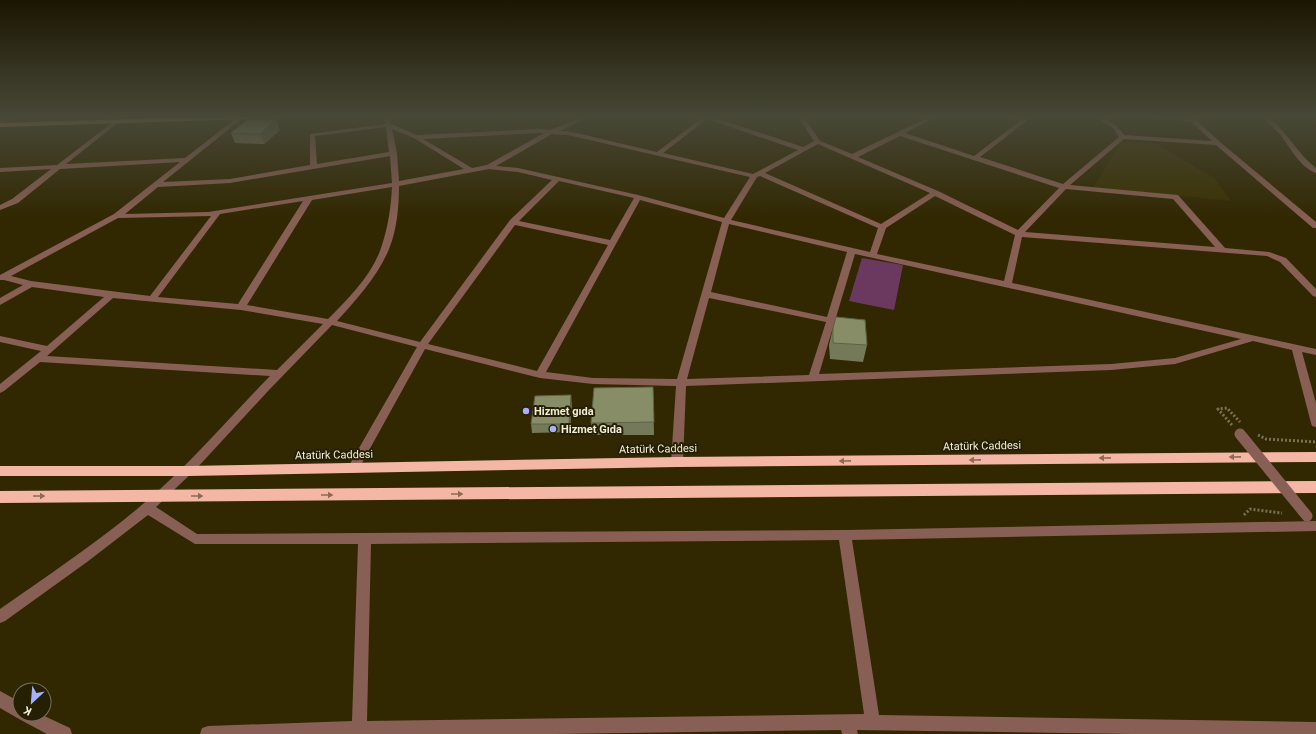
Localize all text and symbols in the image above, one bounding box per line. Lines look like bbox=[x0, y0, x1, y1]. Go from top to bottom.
place label: Hizmet gıda bbox=[534, 405, 594, 418]
marker: Hizmet gıda bbox=[521, 406, 531, 416]
place label: Hizmet Gıda bbox=[561, 423, 622, 436]
marker: Hizmet Gıda bbox=[548, 424, 558, 434]
street label: Atatürk Caddesi bbox=[943, 439, 1021, 453]
street label: Atatürk Caddesi bbox=[619, 442, 697, 456]
street label: Atatürk Caddesi bbox=[295, 448, 373, 462]
one-way arrow bbox=[1228, 454, 1241, 460]
one-way arrow bbox=[1098, 455, 1111, 461]
one-way arrow bbox=[968, 457, 981, 463]
one-way arrow bbox=[838, 458, 851, 464]
one-way arrow bbox=[451, 490, 463, 497]
one-way arrow bbox=[321, 492, 334, 498]
one-way arrow bbox=[33, 493, 46, 499]
one-way arrow bbox=[191, 493, 204, 499]
north arrow bbox=[12, 682, 52, 722]
text: K bbox=[21, 703, 34, 718]

